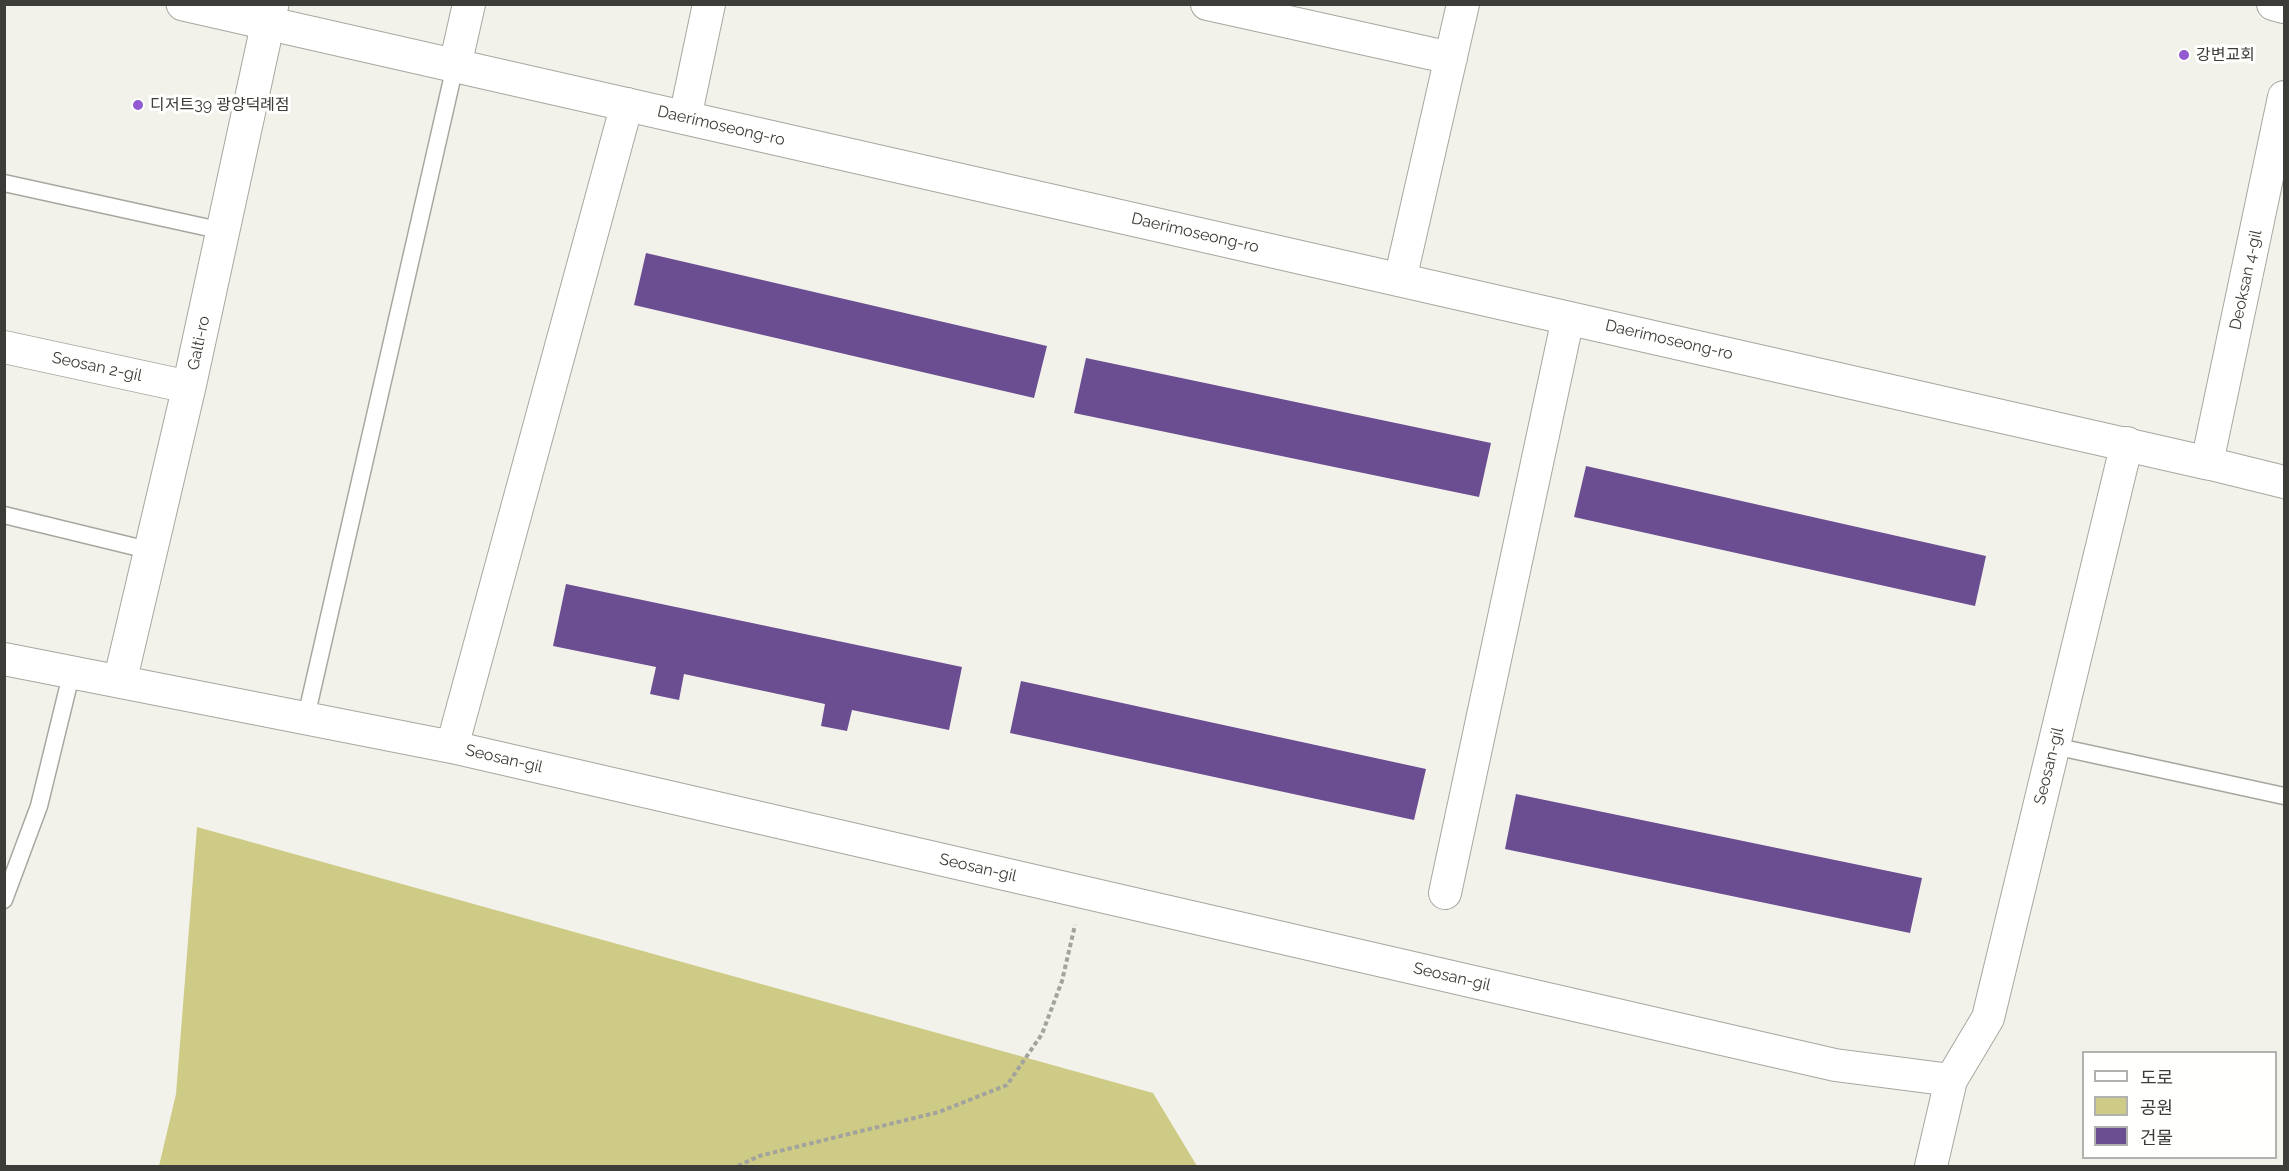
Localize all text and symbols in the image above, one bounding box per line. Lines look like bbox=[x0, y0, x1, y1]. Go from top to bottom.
place label: 강변교회 bbox=[2196, 45, 2255, 65]
marker: 강변교회 bbox=[2177, 48, 2191, 62]
place label: 디저트39 광양덕례점 bbox=[150, 95, 290, 115]
marker: 디저트39 광양덕례점 bbox=[131, 98, 145, 112]
street label: Daerimoseong-ro bbox=[655, 102, 787, 150]
street label: Daerimoseong-ro bbox=[1129, 209, 1261, 257]
street label: Deoksan 4-gil bbox=[2226, 228, 2266, 332]
street label: Galti-ro bbox=[184, 314, 214, 372]
street label: Daerimoseong-ro bbox=[1603, 316, 1735, 364]
street label: Seosan 2-gil bbox=[50, 348, 144, 386]
street label: Seosan-gil bbox=[2030, 725, 2068, 807]
street label: Seosan-gil bbox=[463, 741, 545, 777]
street label: Seosan-gil bbox=[937, 850, 1019, 886]
street label: Seosan-gil bbox=[1411, 959, 1493, 995]
legend bbox=[2082, 1051, 2277, 1159]
text: 도로 bbox=[2140, 1067, 2173, 1088]
text: 공원 bbox=[2140, 1097, 2173, 1118]
text: 건물 bbox=[2140, 1127, 2173, 1148]

